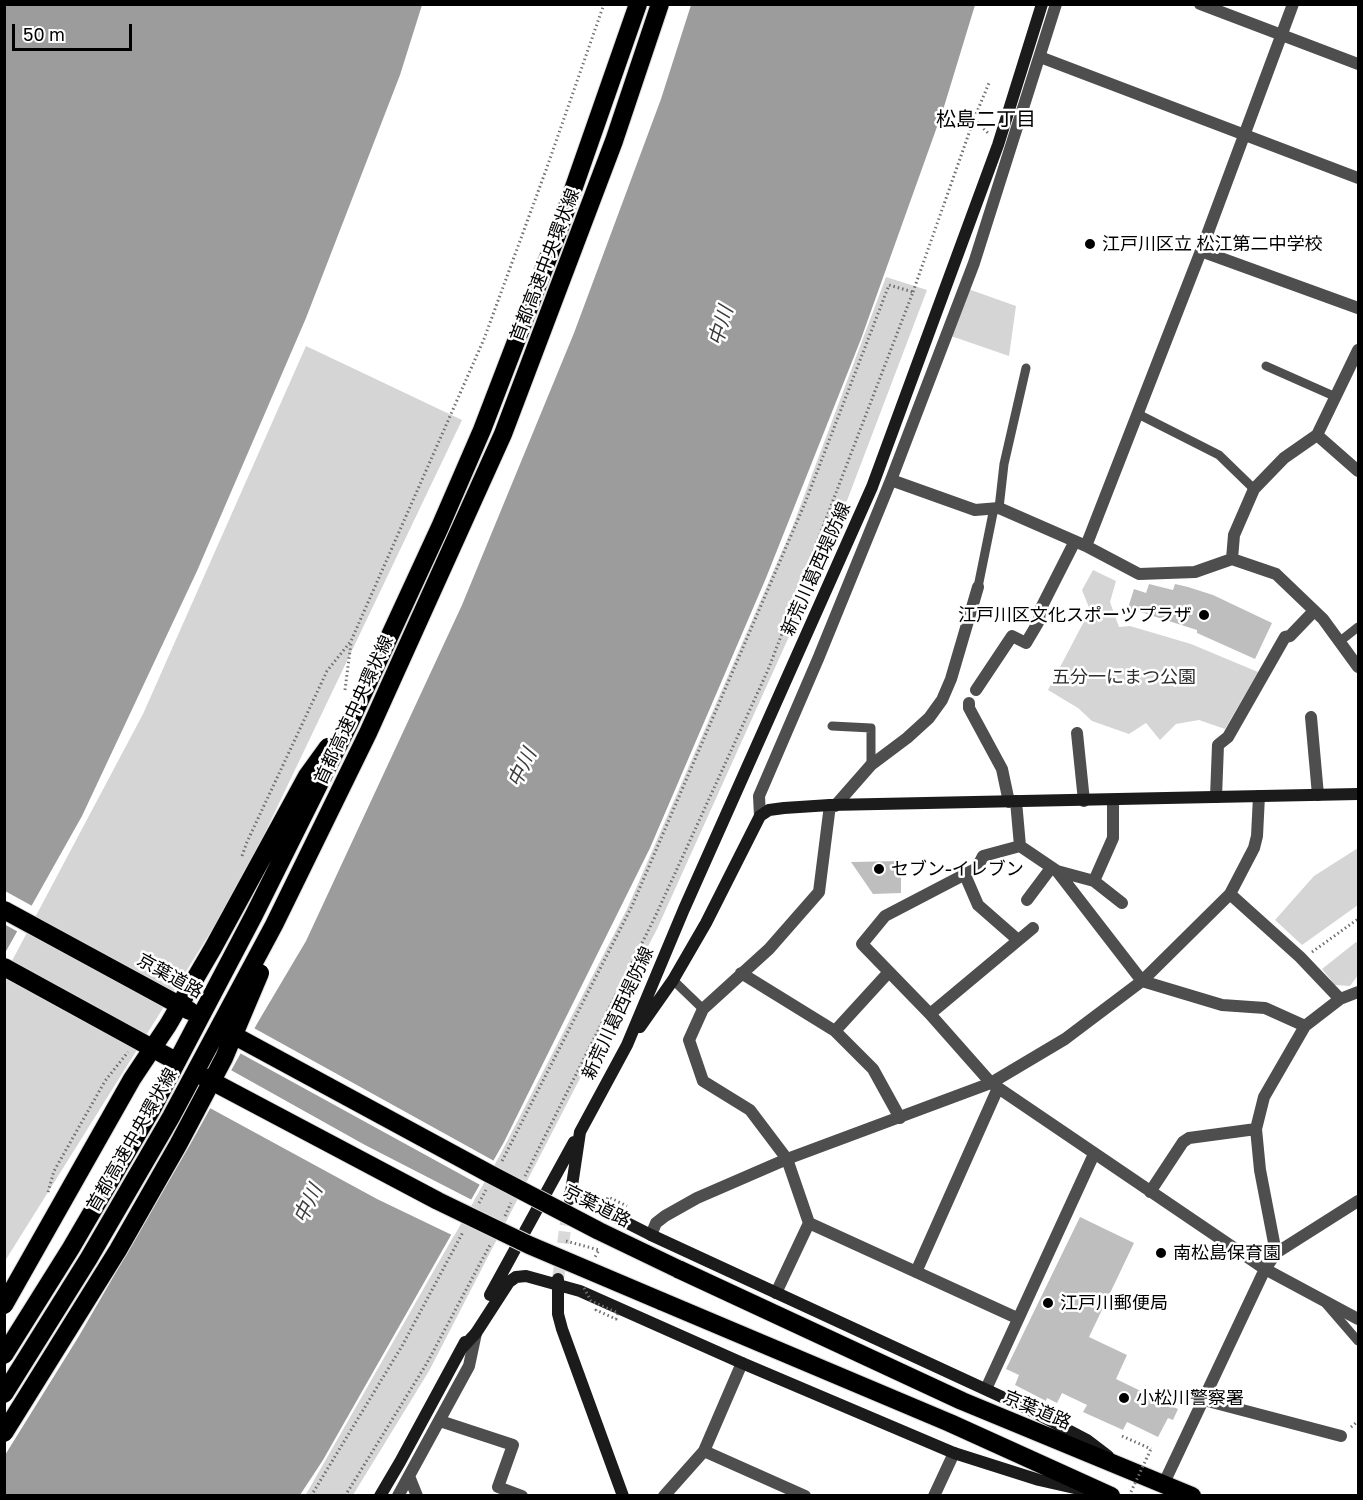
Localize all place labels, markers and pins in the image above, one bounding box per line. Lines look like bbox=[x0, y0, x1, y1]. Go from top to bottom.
place label: 江戸川区立 松江第二中学校 bbox=[1102, 233, 1322, 255]
marker: 江戸川区立 松江第二中学校 bbox=[1083, 237, 1097, 251]
place label: 江戸川区文化スポーツプラザ bbox=[958, 604, 1192, 626]
marker: 江戸川区文化スポーツプラザ bbox=[1197, 608, 1211, 622]
place label: セブン-イレブン bbox=[891, 858, 1024, 880]
marker: セブン-イレブン bbox=[872, 862, 886, 876]
place label: 南松島保育園 bbox=[1173, 1242, 1281, 1264]
marker: 南松島保育園 bbox=[1154, 1246, 1168, 1260]
place label: 江戸川郵便局 bbox=[1060, 1292, 1168, 1314]
marker: 江戸川郵便局 bbox=[1041, 1296, 1055, 1310]
place label: 小松川警察署 bbox=[1136, 1387, 1244, 1409]
marker: 小松川警察署 bbox=[1117, 1391, 1131, 1405]

